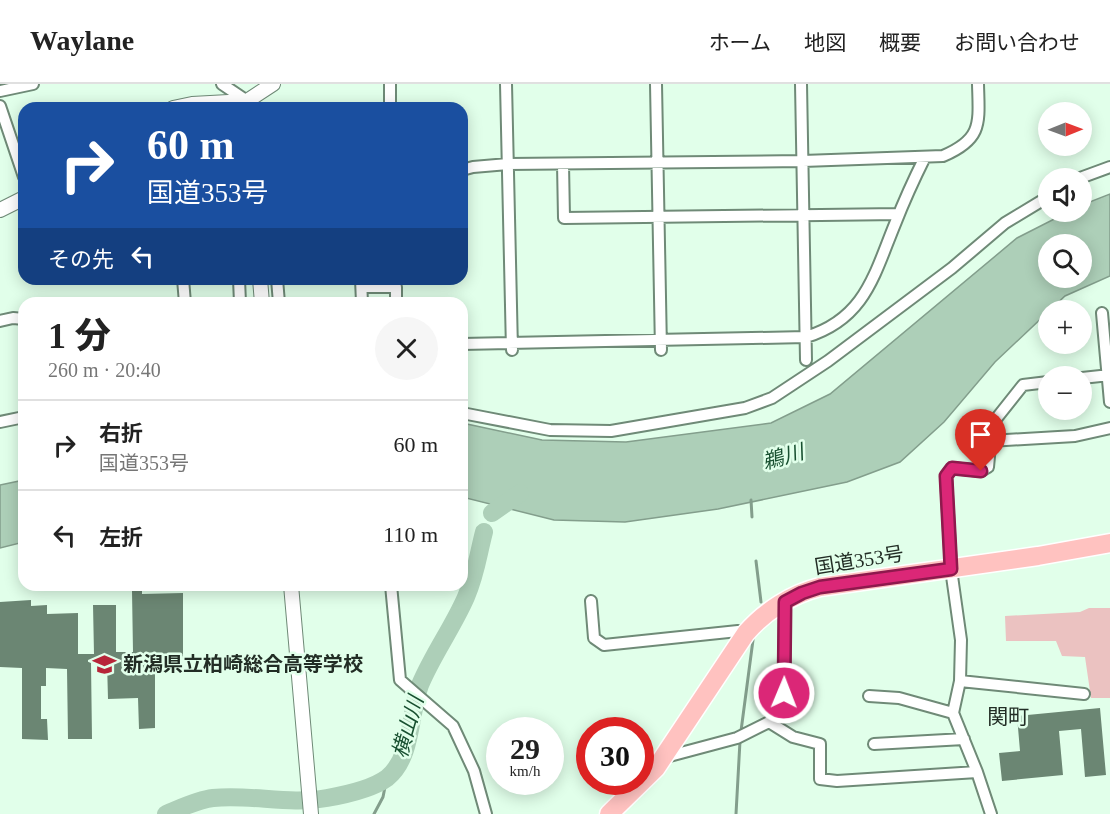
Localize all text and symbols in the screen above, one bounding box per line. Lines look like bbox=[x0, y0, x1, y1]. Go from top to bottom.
text: Waylane bbox=[30, 25, 134, 56]
text: ホーム bbox=[709, 31, 771, 55]
text: 地図 bbox=[804, 31, 846, 55]
text: 概要 bbox=[879, 31, 921, 55]
text: お問い合わせ bbox=[954, 31, 1080, 55]
north arrow bbox=[1038, 102, 1092, 156]
map controls bbox=[1038, 102, 1092, 420]
text: 60 m bbox=[147, 122, 235, 168]
icon: right bbox=[48, 126, 126, 204]
button: sound bbox=[1038, 168, 1092, 222]
text: 国道353号 bbox=[147, 178, 269, 208]
button: search bbox=[1038, 234, 1092, 288]
icon: left bbox=[126, 240, 159, 273]
text: その先 bbox=[48, 247, 114, 272]
button: + bbox=[1038, 300, 1092, 354]
text: 1 分 bbox=[48, 316, 111, 356]
button: close bbox=[375, 317, 438, 380]
text: 260 m · 20:40 bbox=[48, 359, 161, 381]
button: − bbox=[1038, 366, 1092, 420]
pin bbox=[955, 409, 1006, 471]
icon: arrive bbox=[964, 418, 997, 451]
text: 右折 bbox=[99, 421, 143, 446]
icon: right bbox=[48, 429, 81, 462]
text: 60 m bbox=[393, 432, 438, 457]
water label: 鵜川 bbox=[760, 439, 808, 474]
text: 国道353号 bbox=[99, 452, 189, 474]
icon: left bbox=[48, 519, 81, 552]
text: 110 m bbox=[383, 522, 438, 547]
text: 左折 bbox=[99, 525, 143, 550]
street label: 国道353号 bbox=[813, 542, 905, 578]
school or university icon: 新潟県立柏崎総合高等学校 bbox=[92, 651, 118, 677]
place label: 新潟県立柏崎総合高等学校 bbox=[123, 653, 363, 675]
position arrow bbox=[752, 661, 816, 725]
water label: 横山川 bbox=[388, 691, 429, 761]
district label: 関町 bbox=[987, 705, 1029, 729]
speed limit sign: 30 bbox=[576, 717, 654, 795]
text: 29 bbox=[510, 732, 540, 765]
text: km/h bbox=[510, 763, 540, 779]

